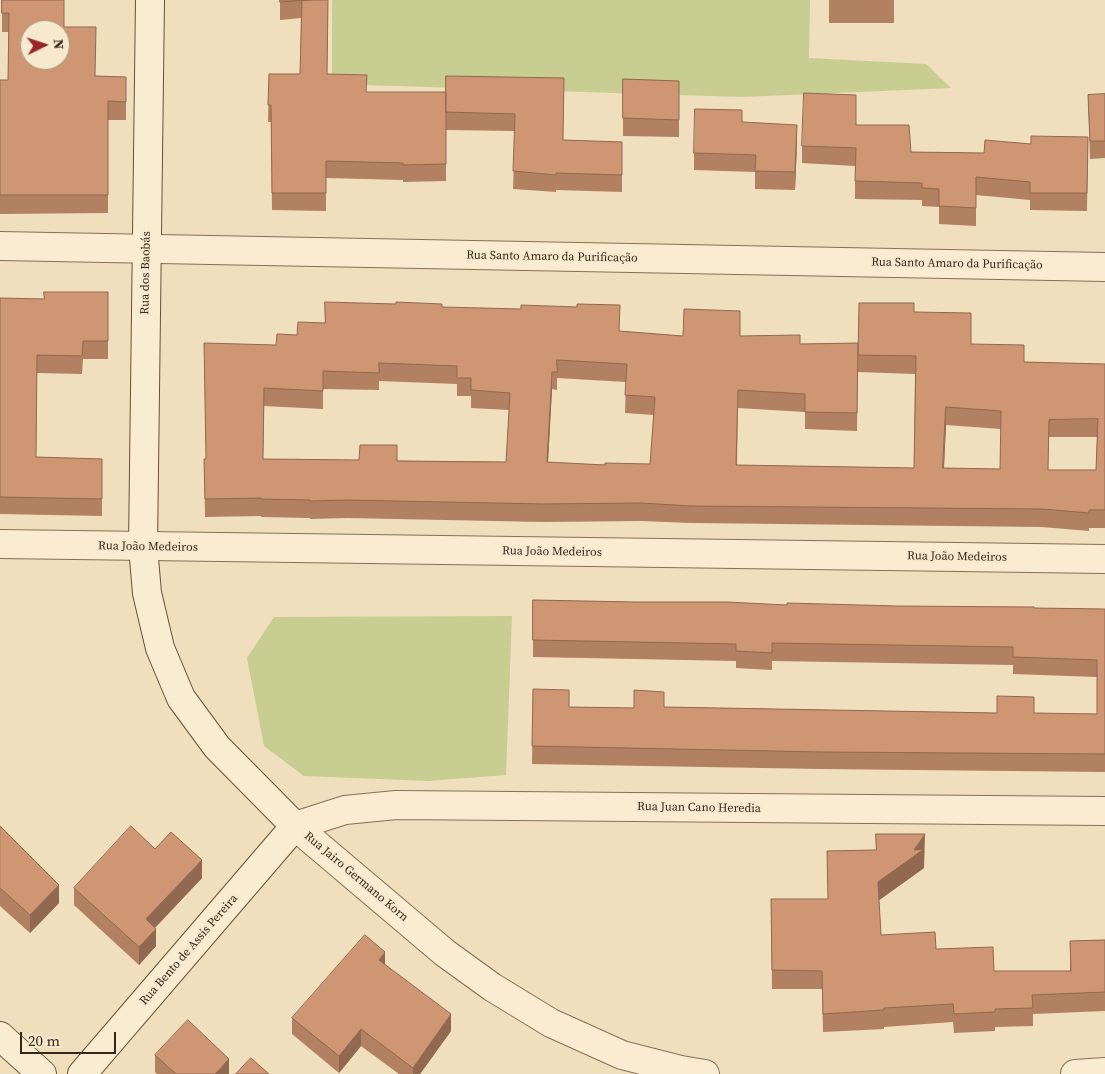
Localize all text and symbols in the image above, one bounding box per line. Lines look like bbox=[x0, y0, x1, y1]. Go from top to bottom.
north arrow bbox=[20, 20, 70, 70]
text: N bbox=[49, 38, 69, 50]
street label: Rua dos Baobás bbox=[138, 231, 154, 315]
street label: Rua Santo Amaro da Purificação bbox=[466, 248, 638, 266]
street label: Rua Santo Amaro da Purificação bbox=[871, 255, 1043, 273]
street label: Rua João Medeiros bbox=[98, 539, 198, 555]
street label: Rua João Medeiros bbox=[502, 544, 602, 560]
street label: Rua João Medeiros bbox=[907, 549, 1007, 565]
street label: Rua Juan Cano Heredia bbox=[637, 800, 761, 816]
street label: Rua Jairo Germano Korn bbox=[301, 829, 411, 925]
street label: Rua Bento de Assis Pereira bbox=[137, 892, 241, 1008]
scale bar bbox=[22, 1022, 119, 1054]
text: 20 m bbox=[28, 1030, 60, 1051]

